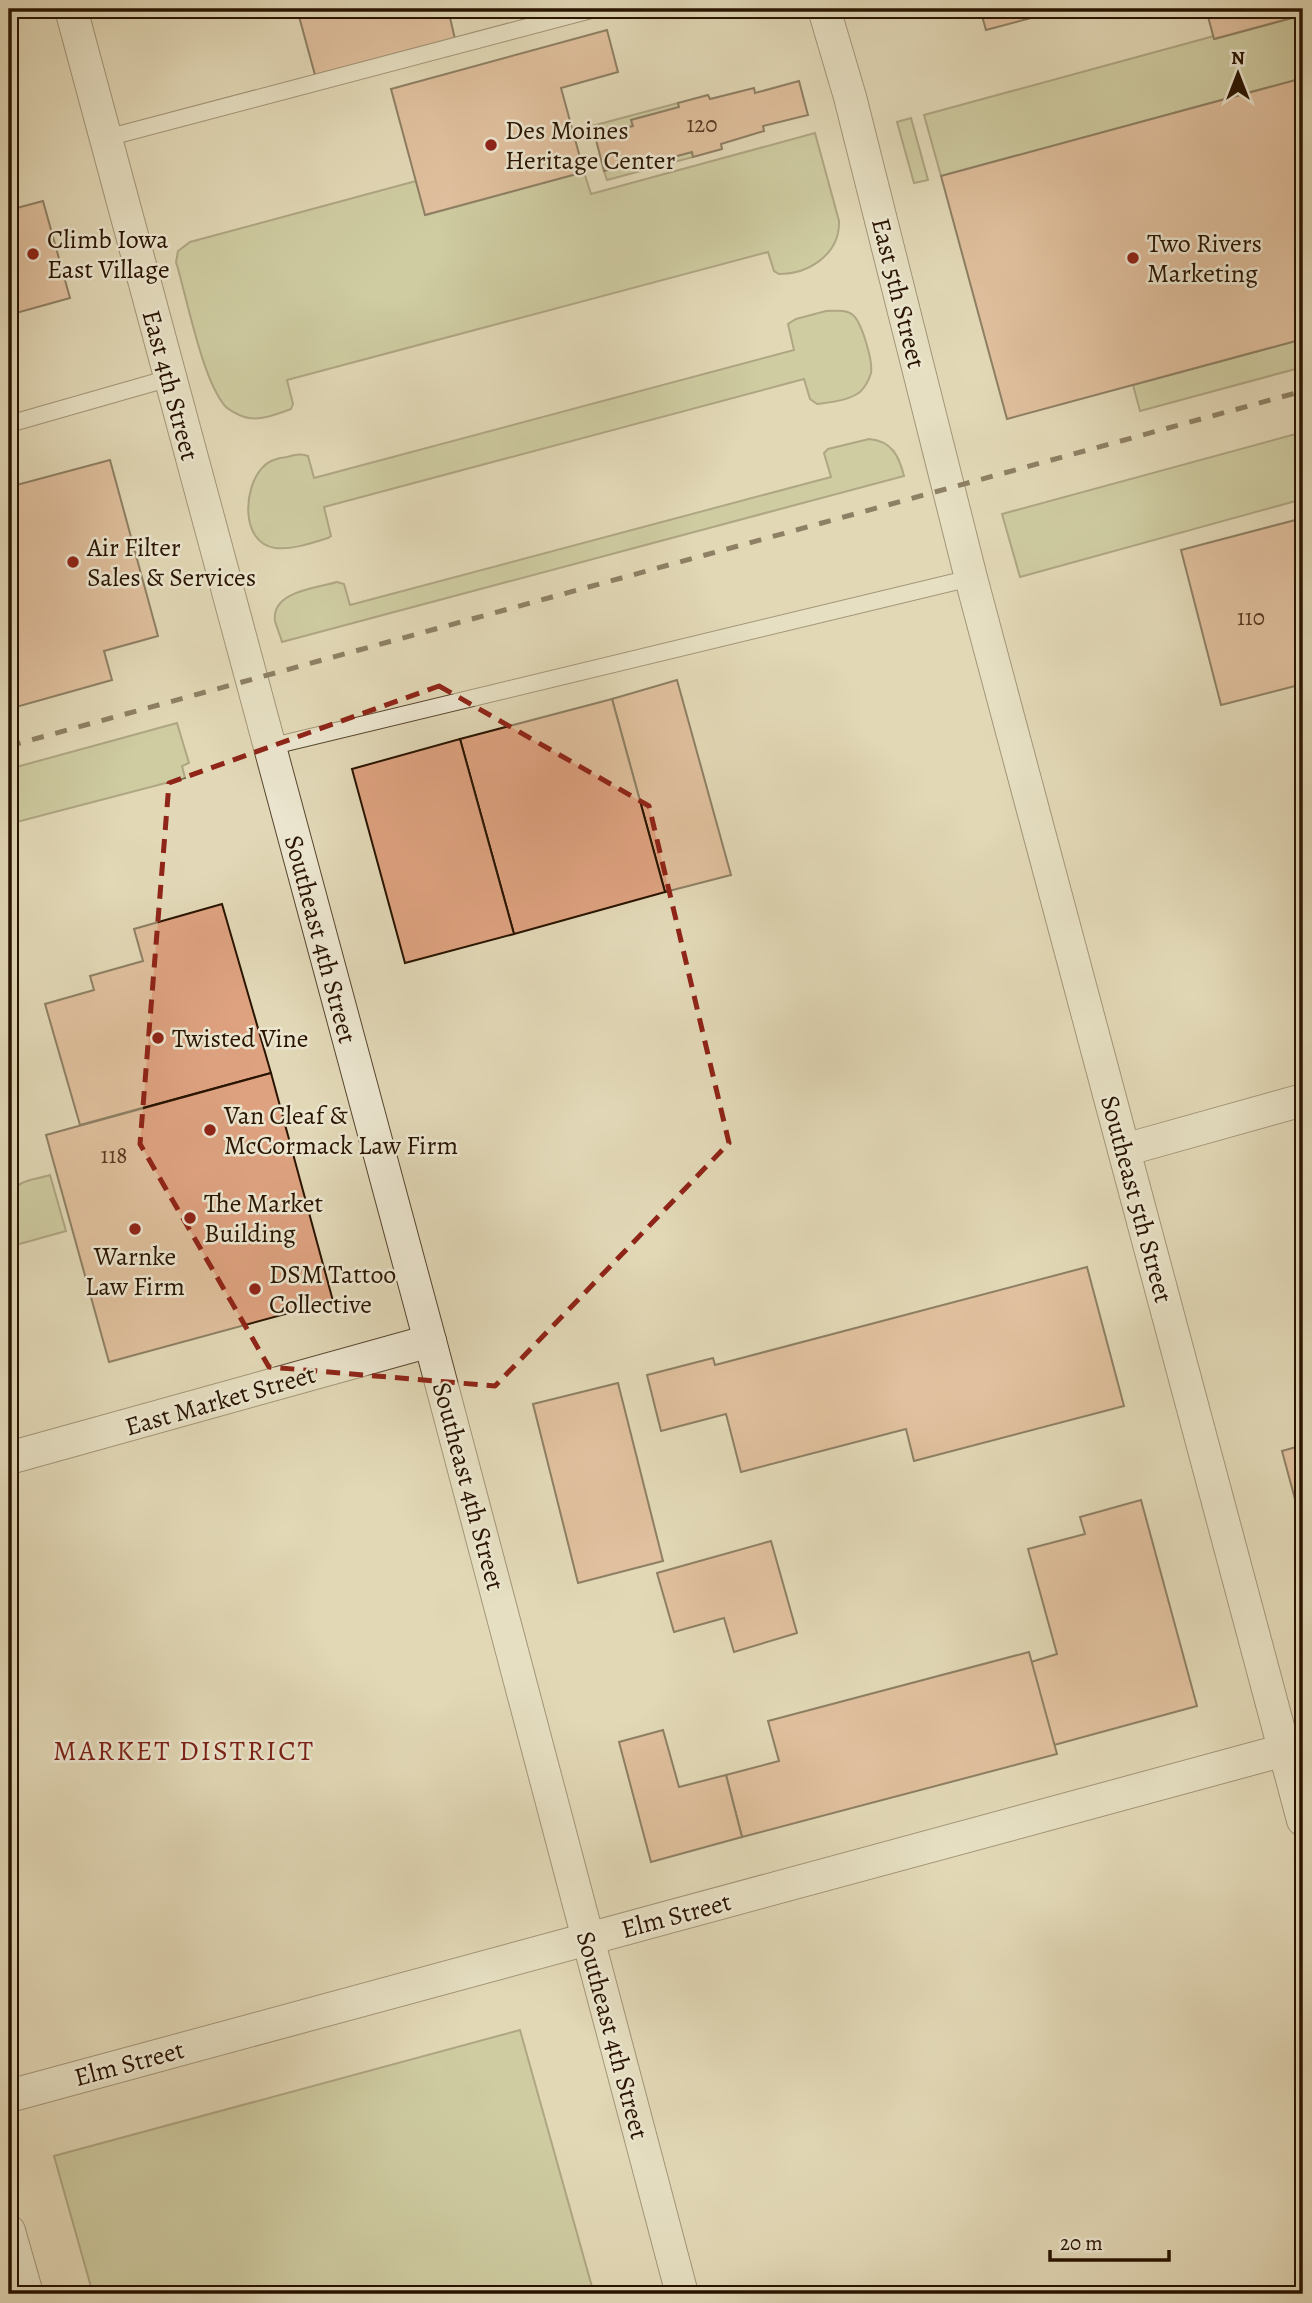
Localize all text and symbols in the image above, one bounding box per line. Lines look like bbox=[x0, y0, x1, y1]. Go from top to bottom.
north arrow bbox=[1204, 38, 1274, 108]
text: N bbox=[1231, 45, 1245, 71]
house number: 120 bbox=[686, 109, 718, 140]
place label: Des Moines Heritage Center bbox=[505, 113, 675, 178]
marker: Des Moines Heritage Center bbox=[483, 137, 499, 153]
street label: East 5th Street bbox=[863, 214, 934, 372]
place label: Climb Iowa East Village bbox=[47, 222, 170, 287]
place label: Two Rivers Marketing bbox=[1147, 226, 1262, 291]
marker: Climb Iowa East Village bbox=[25, 246, 41, 262]
marker: Two Rivers Marketing bbox=[1125, 250, 1141, 266]
street label: East 4th Street bbox=[134, 306, 208, 465]
place label: Air Filter Sales & Services bbox=[86, 530, 256, 595]
marker: Air Filter Sales & Services bbox=[65, 554, 81, 570]
house number: 110 bbox=[1237, 602, 1265, 633]
street label: Southeast 4th Street bbox=[276, 831, 365, 1047]
place label: Twisted Vine bbox=[172, 1021, 308, 1056]
marker: Twisted Vine bbox=[150, 1030, 166, 1046]
street label: Southeast 5th Street bbox=[1092, 1092, 1181, 1307]
place label: Van Cleaf & McCormack Law Firm bbox=[223, 1098, 458, 1163]
marker: Van Cleaf & McCormack Law Firm bbox=[202, 1122, 218, 1138]
house number: 118 bbox=[101, 1140, 127, 1171]
place label: The Market Building bbox=[204, 1186, 323, 1251]
marker: The Market Building bbox=[182, 1210, 198, 1226]
marker: Warnke Law Firm bbox=[127, 1221, 143, 1237]
place label: Warnke Law Firm bbox=[85, 1239, 185, 1304]
place label: DSM Tattoo Collective bbox=[269, 1257, 396, 1322]
marker: DSM Tattoo Collective bbox=[247, 1281, 263, 1297]
street label: East Market Street bbox=[121, 1356, 320, 1444]
street label: Southeast 4th Street bbox=[424, 1378, 513, 1594]
district label: MARKET DISTRICT bbox=[53, 1732, 315, 1770]
street label: Elm Street bbox=[617, 1884, 735, 1947]
street label: Southeast 4th Street bbox=[568, 1927, 657, 2143]
street label: Elm Street bbox=[70, 2032, 188, 2095]
scale bar bbox=[1050, 2219, 1168, 2263]
text: 20 m bbox=[1060, 2229, 1103, 2257]

